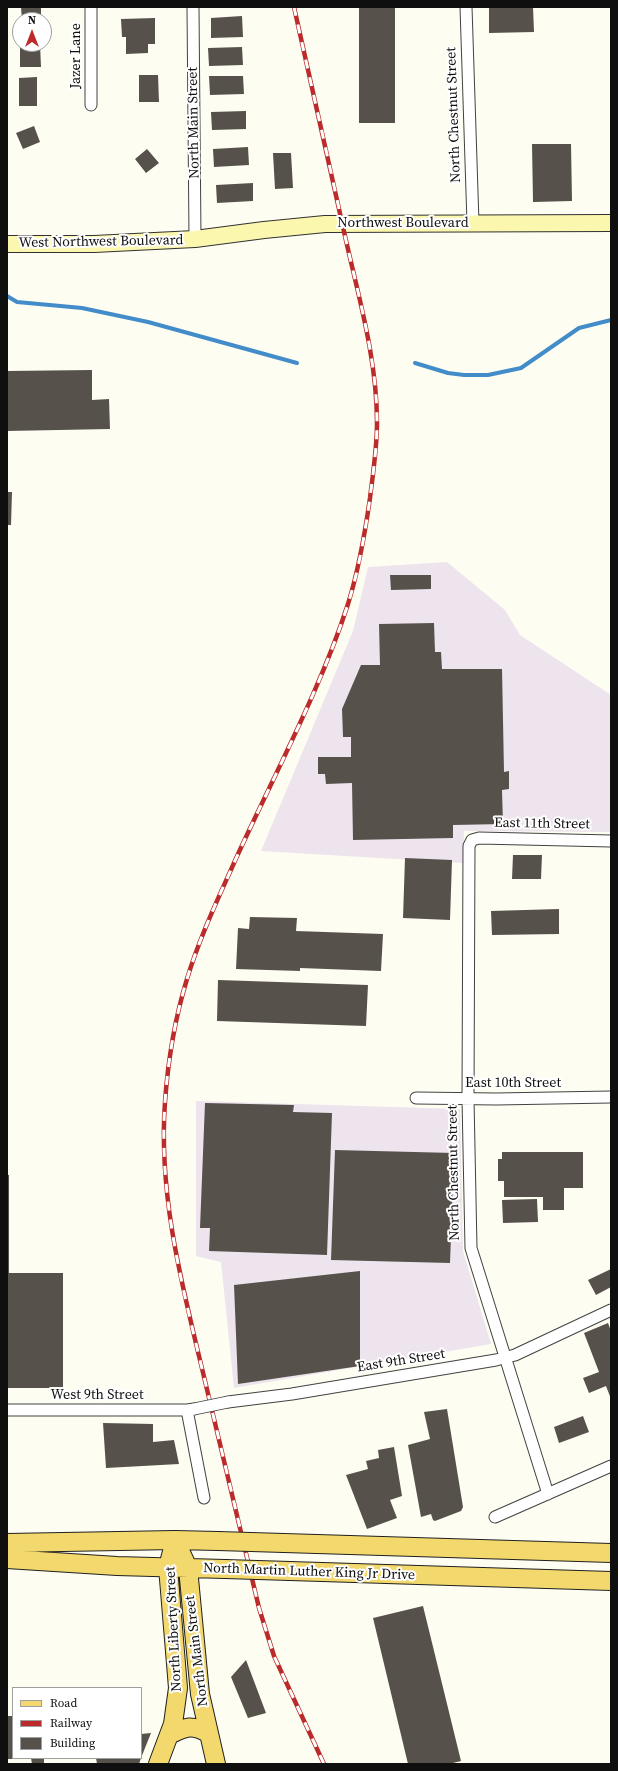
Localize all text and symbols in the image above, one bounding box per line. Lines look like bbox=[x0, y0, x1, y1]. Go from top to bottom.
north arrow bbox=[12, 12, 52, 52]
text: N bbox=[28, 13, 36, 28]
street label: Jazer Lane bbox=[68, 23, 84, 89]
street label: North Chestnut Street bbox=[443, 47, 465, 183]
street label: North Main Street bbox=[185, 67, 203, 179]
street label: Northwest Boulevard bbox=[337, 215, 469, 231]
street label: West Northwest Boulevard bbox=[18, 232, 184, 252]
street label: East 11th Street bbox=[494, 815, 590, 833]
street label: East 10th Street bbox=[465, 1075, 561, 1091]
street label: North Chestnut Street bbox=[444, 1105, 464, 1241]
street label: East 9th Street bbox=[356, 1346, 446, 1376]
street label: West 9th Street bbox=[51, 1387, 143, 1403]
street label: North Martin Luther King Jr Drive bbox=[203, 1560, 415, 1584]
street label: North Liberty Street bbox=[162, 1566, 186, 1692]
street label: North Main Street bbox=[182, 1594, 212, 1708]
legend bbox=[12, 1687, 142, 1759]
text: Road bbox=[50, 1695, 77, 1711]
text: Railway bbox=[50, 1715, 92, 1731]
text: Building bbox=[50, 1735, 95, 1751]

